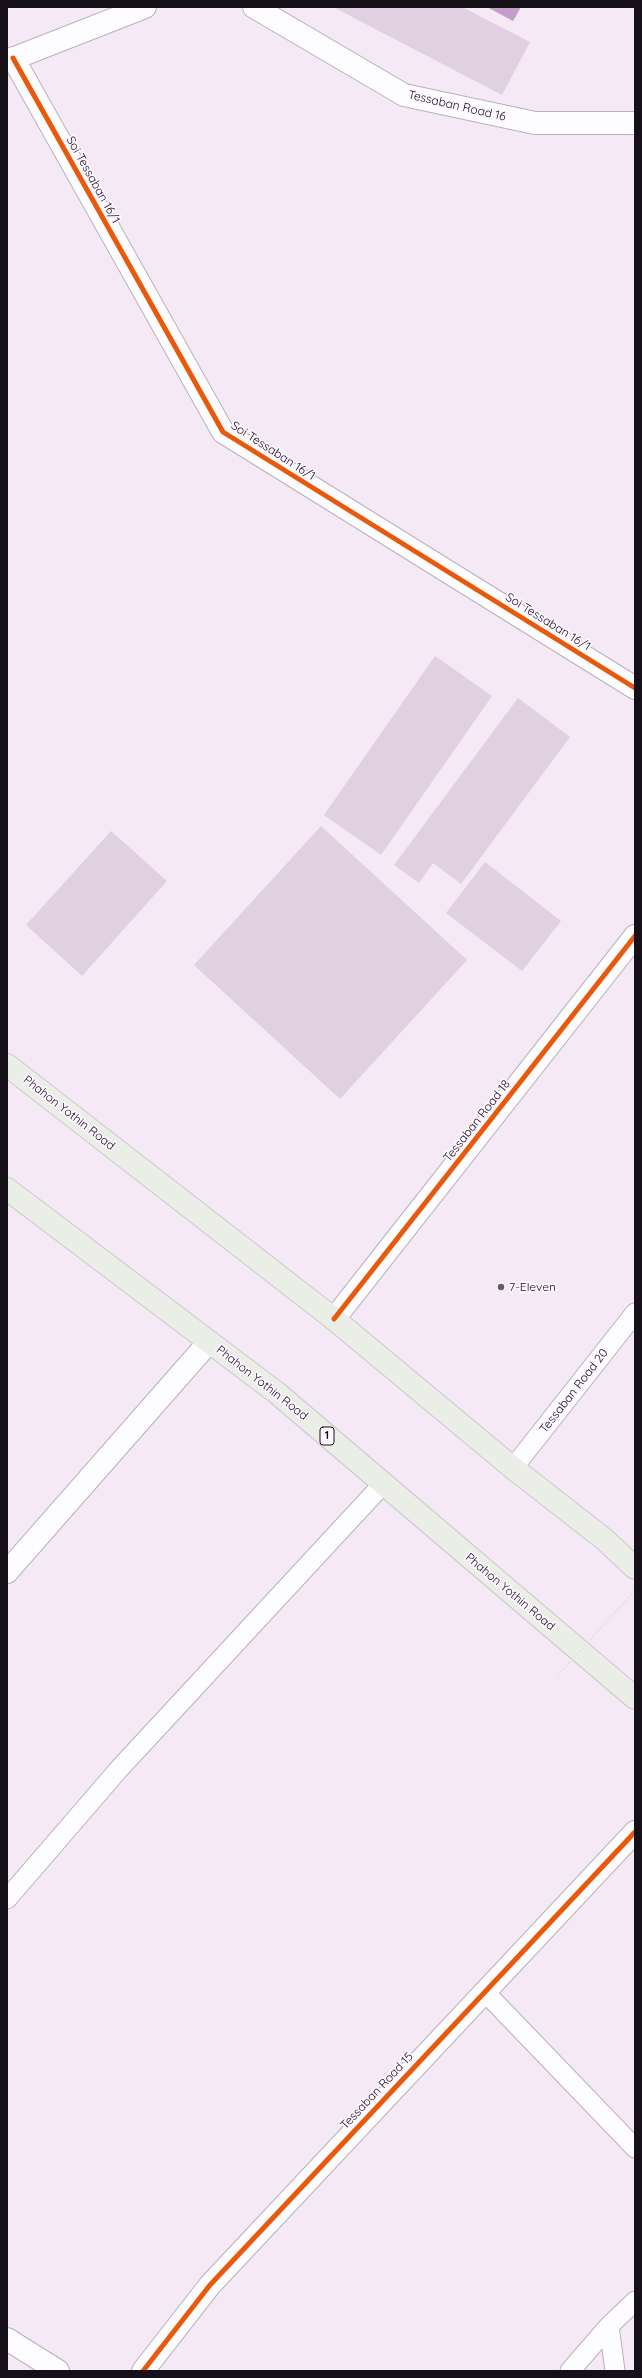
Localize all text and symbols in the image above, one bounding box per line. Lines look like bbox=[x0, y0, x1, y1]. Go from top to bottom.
street label: Tessaban Road 16 bbox=[407, 88, 507, 124]
street label: Soi Tessaban 16/1 bbox=[63, 134, 123, 226]
street label: Soi Tessaban 16/1 bbox=[228, 418, 318, 484]
street label: Soi Tessaban 16/1 bbox=[503, 590, 593, 654]
street label: Phahon Yothin Road bbox=[20, 1073, 118, 1153]
street label: Tessaban Road 18 bbox=[441, 1077, 513, 1165]
place label: 7-Eleven bbox=[509, 1280, 556, 1294]
marker: 7-Eleven bbox=[496, 1282, 506, 1292]
street label: Phahon Yothin Road bbox=[213, 1343, 311, 1423]
street label: Tessaban Road 20 bbox=[537, 1346, 611, 1436]
road number: 1 bbox=[320, 1427, 334, 1445]
street label: Phahon Yothin Road bbox=[462, 1550, 558, 1634]
street label: Tessaban Road 15 bbox=[338, 2050, 416, 2132]

